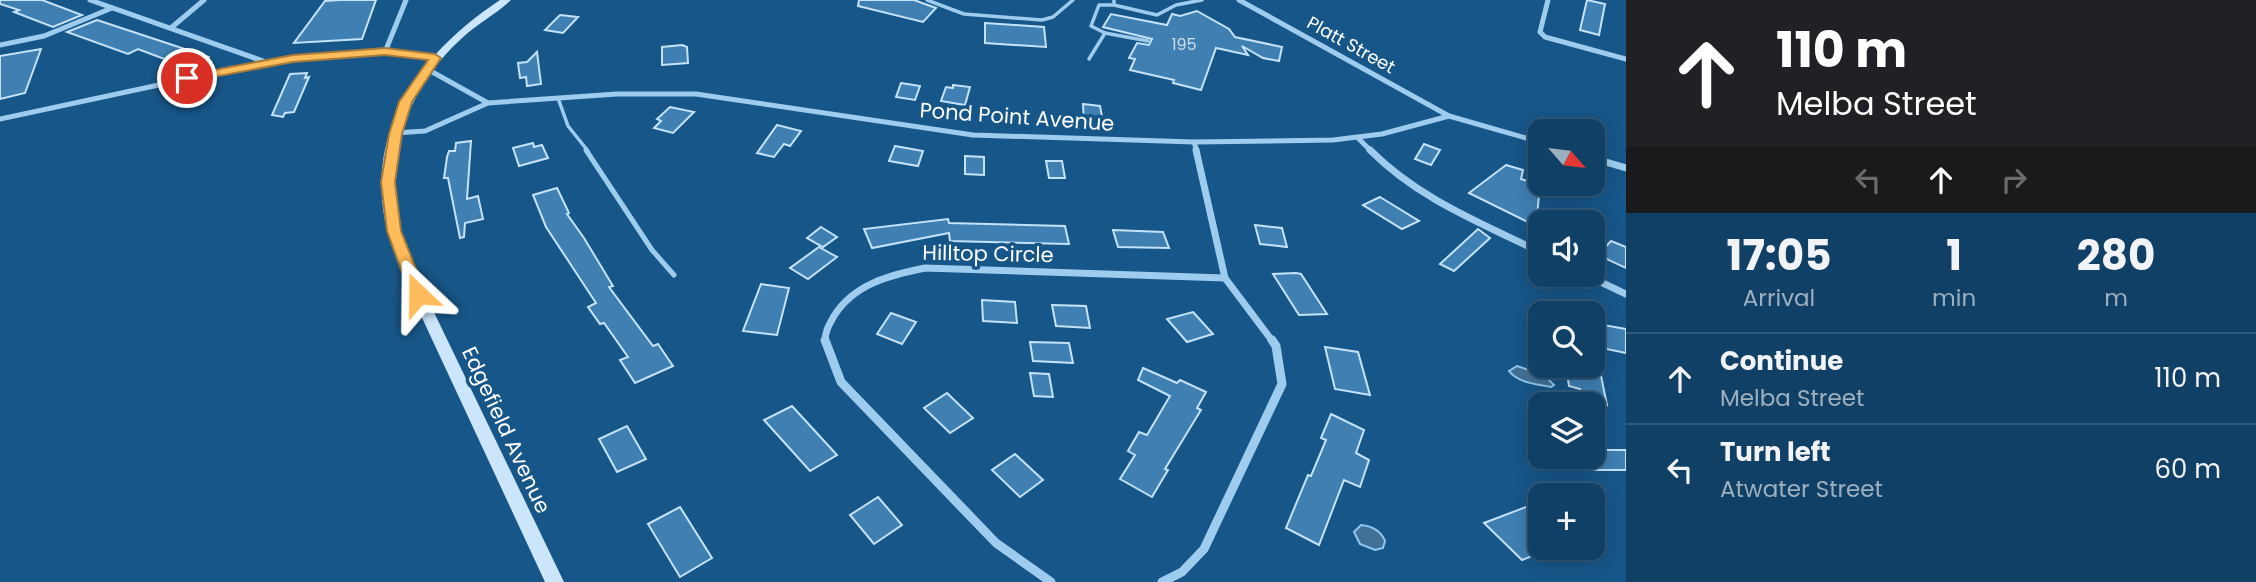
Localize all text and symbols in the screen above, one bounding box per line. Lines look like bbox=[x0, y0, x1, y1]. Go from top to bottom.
street label: Platt Street bbox=[1302, 10, 1400, 79]
text: 110 m bbox=[1776, 16, 1907, 84]
icon: ahead bbox=[1661, 28, 1752, 119]
house number: 195 bbox=[1171, 33, 1197, 56]
pin bbox=[157, 48, 217, 108]
icon: arrive bbox=[168, 59, 206, 97]
text: Melba Street bbox=[1776, 81, 1977, 126]
street label: Pond Point Avenue bbox=[919, 95, 1115, 138]
north arrow bbox=[1528, 119, 1605, 196]
map controls bbox=[1528, 119, 1605, 560]
icon: left bbox=[1849, 161, 1887, 199]
icon: ahead bbox=[1922, 161, 1960, 199]
icon: right bbox=[1995, 161, 2033, 199]
button: sound bbox=[1528, 210, 1605, 287]
text: 17:05 bbox=[1727, 226, 1831, 285]
text: 1 bbox=[1946, 226, 1962, 285]
text: 280 bbox=[2077, 226, 2155, 285]
street label: Hilltop Circle bbox=[922, 238, 1054, 269]
position arrow bbox=[381, 257, 455, 331]
text: Arrival bbox=[1743, 282, 1815, 314]
text: min bbox=[1932, 282, 1976, 314]
text: m bbox=[2104, 282, 2128, 314]
button: search bbox=[1528, 301, 1605, 378]
street label: Edgefield Avenue bbox=[455, 342, 558, 518]
text: Continue bbox=[1720, 343, 1843, 379]
icon: ahead bbox=[1661, 360, 1699, 398]
text: 110 m bbox=[2154, 360, 2221, 396]
text: Melba Street bbox=[1720, 382, 1864, 414]
button: layers bbox=[1528, 392, 1605, 469]
text: Turn left bbox=[1720, 434, 1831, 470]
icon: left bbox=[1661, 451, 1699, 489]
text: 60 m bbox=[2154, 451, 2221, 487]
text: Atwater Street bbox=[1720, 473, 1883, 505]
button: + bbox=[1528, 483, 1605, 560]

